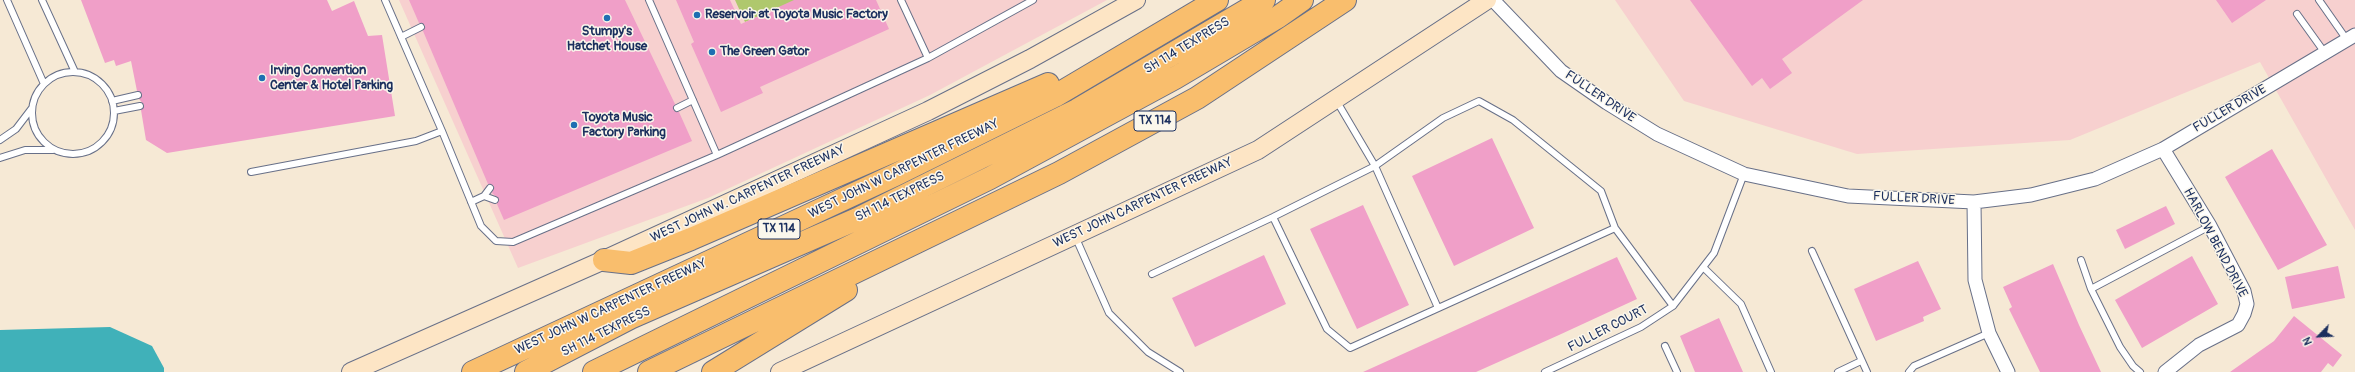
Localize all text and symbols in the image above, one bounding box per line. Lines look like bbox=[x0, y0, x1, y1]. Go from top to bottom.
place label: Reservoir at Toyota Music Factory bbox=[705, 7, 888, 23]
marker: Reservoir at Toyota Music Factory bbox=[692, 10, 702, 20]
marker: Stumpy's Hatchet House bbox=[602, 13, 612, 23]
street label: SH 114 TEXPRESS bbox=[1141, 14, 1233, 78]
place label: Stumpy's Hatchet House bbox=[567, 24, 647, 55]
place label: The Green Gator bbox=[720, 44, 809, 60]
marker: The Green Gator bbox=[707, 47, 717, 57]
place label: Irving Convention Center & Hotel Parking bbox=[270, 63, 393, 94]
street label: FULLER DRIVE bbox=[1562, 68, 1638, 126]
marker: Irving Convention Center & Hotel Parking bbox=[257, 73, 267, 83]
street label: FULLER DRIVE bbox=[2191, 82, 2269, 136]
place label: Toyota Music Factory Parking bbox=[582, 110, 666, 141]
road number: TX 114 bbox=[1134, 111, 1176, 131]
street label: WEST JOHN W CARPENTER FREEWAY bbox=[806, 116, 1002, 222]
marker: Toyota Music Factory Parking bbox=[569, 120, 579, 130]
street label: WEST JOHN W. CARPENTER FREEWAY bbox=[648, 142, 848, 246]
street label: WEST JOHN CARPENTER FREEWAY bbox=[1051, 154, 1235, 252]
street label: SH 114 TEXPRESS bbox=[853, 169, 947, 225]
street label: HARLOW BEND DRIVE bbox=[2180, 186, 2250, 300]
street label: FULLER DRIVE bbox=[1873, 189, 1955, 209]
road number: TX 114 bbox=[758, 219, 800, 239]
street label: WEST JOHN W CARPENTER FREEWAY bbox=[512, 256, 710, 358]
street label: FULLER COURT bbox=[1566, 302, 1650, 356]
street label: SH 114 TEXPRESS bbox=[559, 304, 653, 360]
north arrow bbox=[2299, 316, 2339, 356]
text: N bbox=[2300, 335, 2315, 347]

